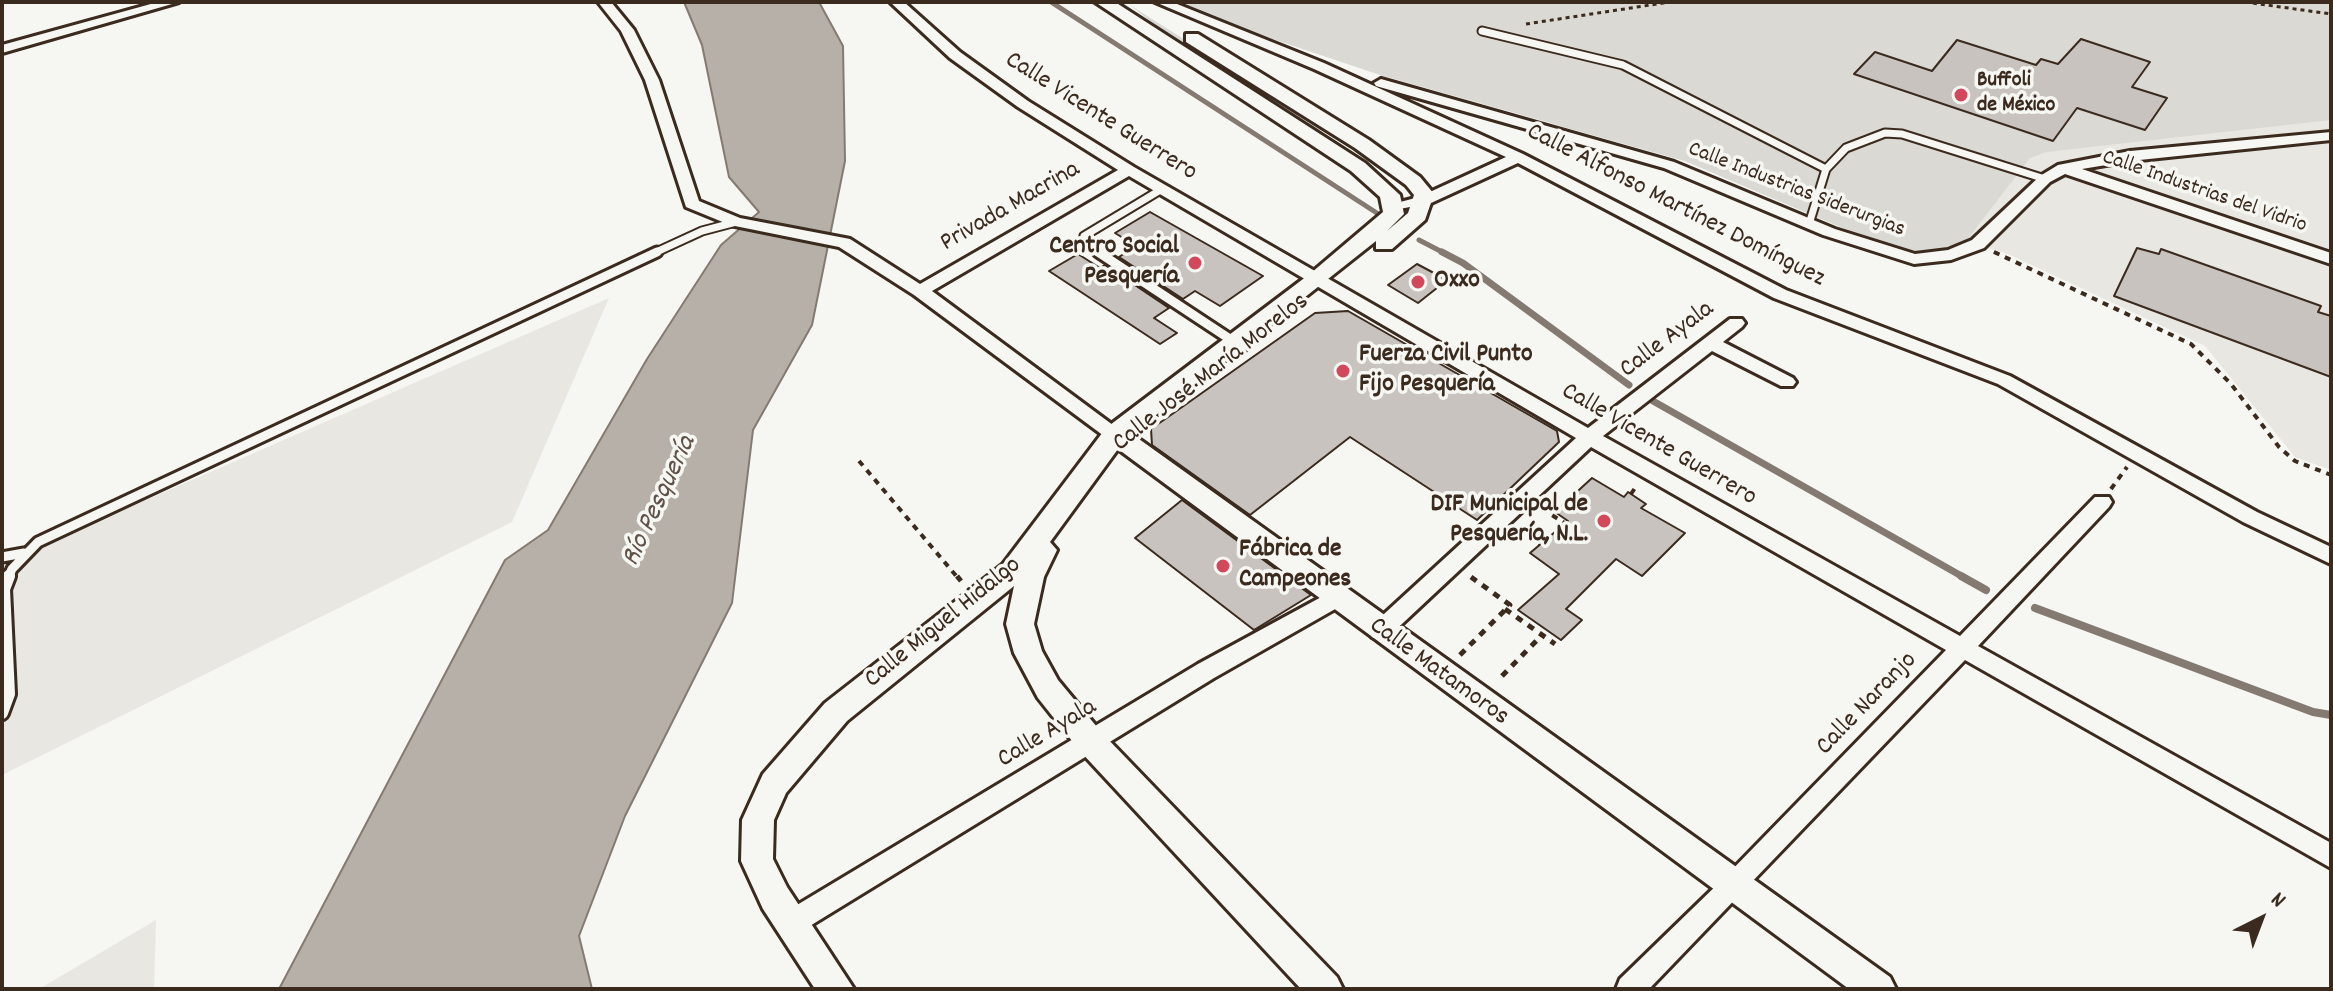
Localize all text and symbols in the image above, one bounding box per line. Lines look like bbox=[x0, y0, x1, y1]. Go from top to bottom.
street label: Calle Vicente Guerrero bbox=[998, 46, 1202, 190]
place label: Buffoli de México bbox=[1977, 69, 2055, 120]
marker: Buffoli de México bbox=[1952, 86, 1970, 104]
street label: Calle Alfonso Martínez Domínguez bbox=[1521, 118, 1829, 296]
street label: Calle Industrias Siderurgias bbox=[1684, 137, 1908, 245]
street label: Calle Industrias del Vidrio bbox=[2098, 146, 2310, 240]
street label: Privada Macrina bbox=[936, 155, 1086, 261]
place label: Centro Social Pesquería bbox=[1049, 232, 1179, 294]
marker: Centro Social Pesquería bbox=[1186, 254, 1204, 272]
place label: Oxxo bbox=[1434, 266, 1480, 298]
marker: Oxxo bbox=[1409, 273, 1427, 291]
street label: Calle José María Morelos bbox=[1108, 288, 1316, 460]
street label: Calle Ayala bbox=[1615, 295, 1721, 387]
place label: Fuerza Civil Punto Fijo Pesquería bbox=[1359, 340, 1532, 402]
marker: Fuerza Civil Punto Fijo Pesquería bbox=[1334, 362, 1352, 380]
street label: Calle Vicente Guerrero bbox=[1555, 377, 1761, 515]
water label: Río Pesquería bbox=[616, 431, 706, 573]
place label: DIF Municipal de Pesquería, N.L. bbox=[1431, 490, 1588, 552]
marker: DIF Municipal de Pesquería, N.L. bbox=[1595, 512, 1613, 530]
place label: Fábrica de Campeones bbox=[1239, 535, 1351, 596]
street label: Calle Miguel Hidalgo bbox=[859, 551, 1029, 697]
marker: Fábrica de Campeones bbox=[1214, 557, 1232, 575]
street label: Calle Matamoros bbox=[1362, 612, 1514, 734]
street label: Calle Naranjo bbox=[1811, 647, 1925, 763]
street label: Calle Ayala bbox=[993, 693, 1103, 777]
north arrow bbox=[2221, 879, 2301, 959]
text: N bbox=[2263, 886, 2292, 916]

